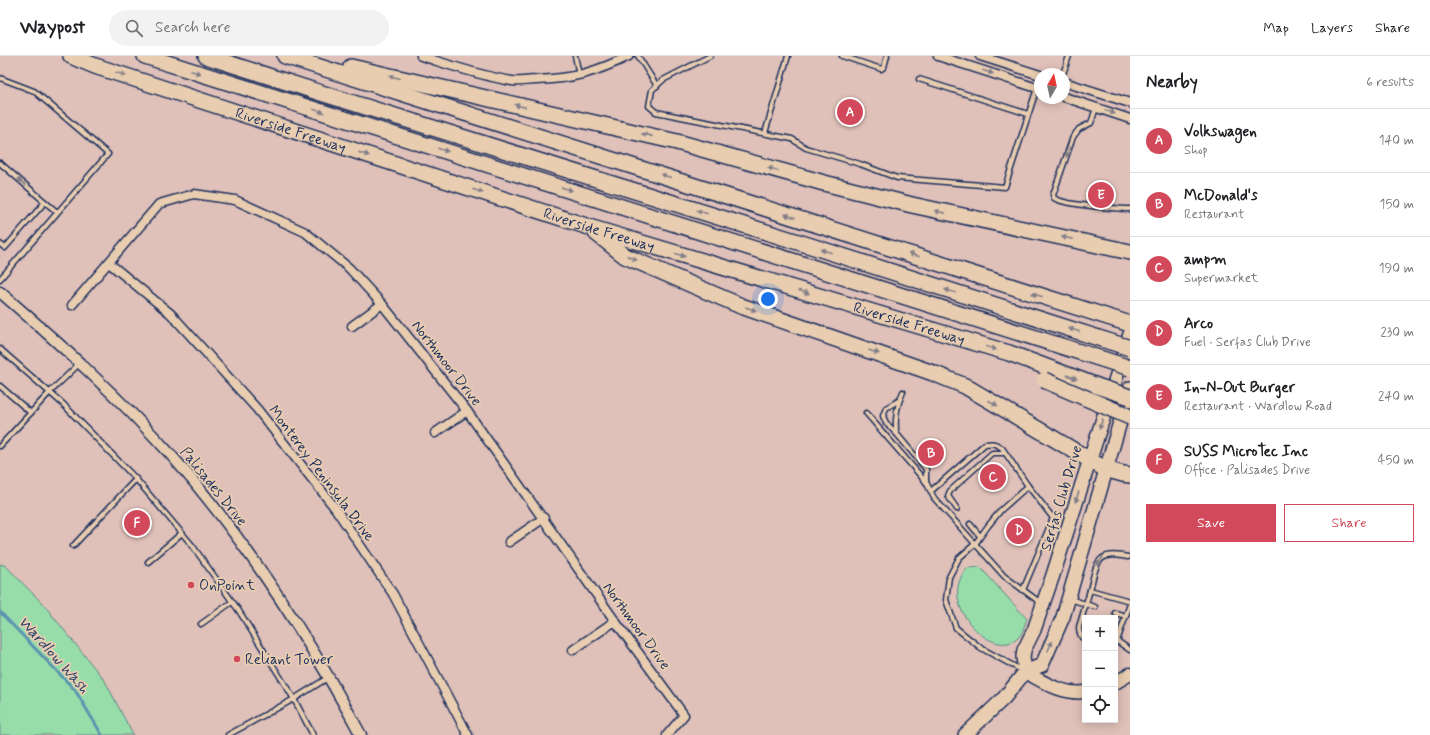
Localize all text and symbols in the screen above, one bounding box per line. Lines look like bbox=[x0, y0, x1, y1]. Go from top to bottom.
search box bbox=[109, 10, 389, 46]
text: Waypost bbox=[20, 15, 85, 40]
icon: search bbox=[123, 17, 145, 39]
text: Search here bbox=[155, 18, 231, 38]
text: Map bbox=[1263, 19, 1289, 37]
text: Layers bbox=[1311, 19, 1353, 37]
text: Share bbox=[1375, 19, 1410, 37]
north arrow bbox=[1034, 68, 1070, 104]
one-way arrow bbox=[190, 69, 202, 75]
one-way arrow bbox=[982, 69, 994, 75]
one-way arrow bbox=[115, 71, 127, 77]
text: Nearby bbox=[1146, 71, 1198, 93]
one-way arrow bbox=[387, 74, 400, 80]
text: 6 results bbox=[1366, 74, 1414, 91]
pin: A bbox=[837, 97, 863, 127]
street label: Riverside Freeway bbox=[233, 103, 349, 158]
one-way arrow bbox=[514, 103, 526, 109]
one-way arrow bbox=[313, 108, 325, 114]
one-way arrow bbox=[1105, 109, 1117, 115]
text: Volkswagen bbox=[1184, 122, 1257, 142]
one-way arrow bbox=[641, 131, 653, 137]
text: A bbox=[1155, 132, 1163, 149]
text: 140 m bbox=[1379, 132, 1414, 149]
text: Shop bbox=[1184, 142, 1208, 159]
one-way arrow bbox=[1064, 146, 1070, 158]
one-way arrow bbox=[437, 147, 449, 153]
one-way arrow bbox=[358, 151, 370, 157]
one-way arrow bbox=[766, 165, 779, 171]
one-way arrow bbox=[660, 173, 672, 179]
one-way arrow bbox=[17, 178, 28, 187]
pin: E bbox=[1088, 180, 1114, 210]
text: McDonald's bbox=[1184, 186, 1258, 206]
one-way arrow bbox=[561, 187, 573, 193]
one-way arrow bbox=[472, 188, 484, 194]
text: B bbox=[1155, 196, 1163, 213]
text: 150 m bbox=[1380, 196, 1414, 213]
street label: Riverside Freeway bbox=[541, 204, 657, 257]
text: Restaurant bbox=[1184, 206, 1244, 223]
one-way arrow bbox=[933, 208, 946, 214]
one-way arrow bbox=[696, 209, 708, 215]
one-way arrow bbox=[783, 213, 795, 219]
one-way arrow bbox=[1061, 235, 1073, 241]
one-way arrow bbox=[820, 248, 832, 254]
text: ampm bbox=[1184, 250, 1226, 270]
one-way arrow bbox=[674, 252, 686, 258]
one-way arrow bbox=[907, 252, 919, 258]
one-way arrow bbox=[626, 255, 637, 261]
text: C bbox=[1154, 260, 1164, 277]
text: 190 m bbox=[1379, 260, 1414, 277]
text: Supermarket bbox=[1184, 270, 1258, 287]
one-way arrow bbox=[943, 288, 955, 294]
your location bbox=[758, 289, 778, 309]
one-way arrow bbox=[799, 289, 811, 295]
one-way arrow bbox=[1031, 291, 1043, 297]
street label: Riverside Freeway bbox=[851, 298, 967, 350]
one-way arrow bbox=[745, 307, 757, 313]
text: Arco bbox=[1184, 314, 1213, 334]
street label: Northmoor Drive bbox=[407, 317, 486, 411]
text: D bbox=[1155, 324, 1163, 341]
text: 230 m bbox=[1380, 324, 1414, 341]
one-way arrow bbox=[1067, 327, 1079, 333]
text: Fuel · Serfas Club Drive bbox=[1184, 334, 1311, 351]
one-way arrow bbox=[985, 345, 997, 351]
one-way arrow bbox=[868, 349, 880, 355]
one-way arrow bbox=[1066, 374, 1078, 380]
text: In-N-Out Burger bbox=[1184, 378, 1295, 398]
text: E bbox=[1155, 388, 1163, 405]
text: 240 m bbox=[1378, 388, 1414, 405]
text: Restaurant · Wardlow Road bbox=[1184, 398, 1332, 415]
one-way arrow bbox=[987, 399, 999, 406]
street label: Monterey Peninsula Drive bbox=[263, 401, 379, 546]
one-way arrow bbox=[1098, 418, 1104, 430]
pin: B bbox=[918, 438, 944, 468]
text: SUSS MicroTec Inc bbox=[1184, 442, 1308, 462]
street label: Palisades Drive bbox=[175, 443, 252, 531]
street label: Serfas Club Drive bbox=[1036, 443, 1088, 554]
text: F bbox=[1156, 452, 1162, 469]
text: 450 m bbox=[1378, 452, 1414, 469]
pin: C bbox=[980, 462, 1006, 492]
text: Office · Palisades Drive bbox=[1184, 462, 1310, 479]
one-way arrow bbox=[1074, 491, 1080, 503]
button: Save bbox=[1146, 504, 1276, 542]
button: Share bbox=[1284, 504, 1414, 542]
pin: F bbox=[124, 508, 150, 538]
pin: D bbox=[1006, 516, 1032, 546]
one-way arrow bbox=[1096, 556, 1104, 567]
place label: OnPoint bbox=[199, 576, 255, 596]
street label: Northmoor Drive bbox=[598, 579, 675, 674]
marker: OnPoint bbox=[186, 580, 196, 590]
water label: Wardlow Wash bbox=[13, 612, 94, 698]
map controls bbox=[1082, 615, 1118, 723]
button: + bbox=[1082, 615, 1118, 651]
one-way arrow bbox=[1048, 640, 1054, 652]
place label: Reliant Tower bbox=[245, 650, 334, 670]
button: − bbox=[1082, 651, 1118, 687]
marker: Reliant Tower bbox=[232, 654, 242, 664]
button: locate bbox=[1082, 687, 1118, 723]

